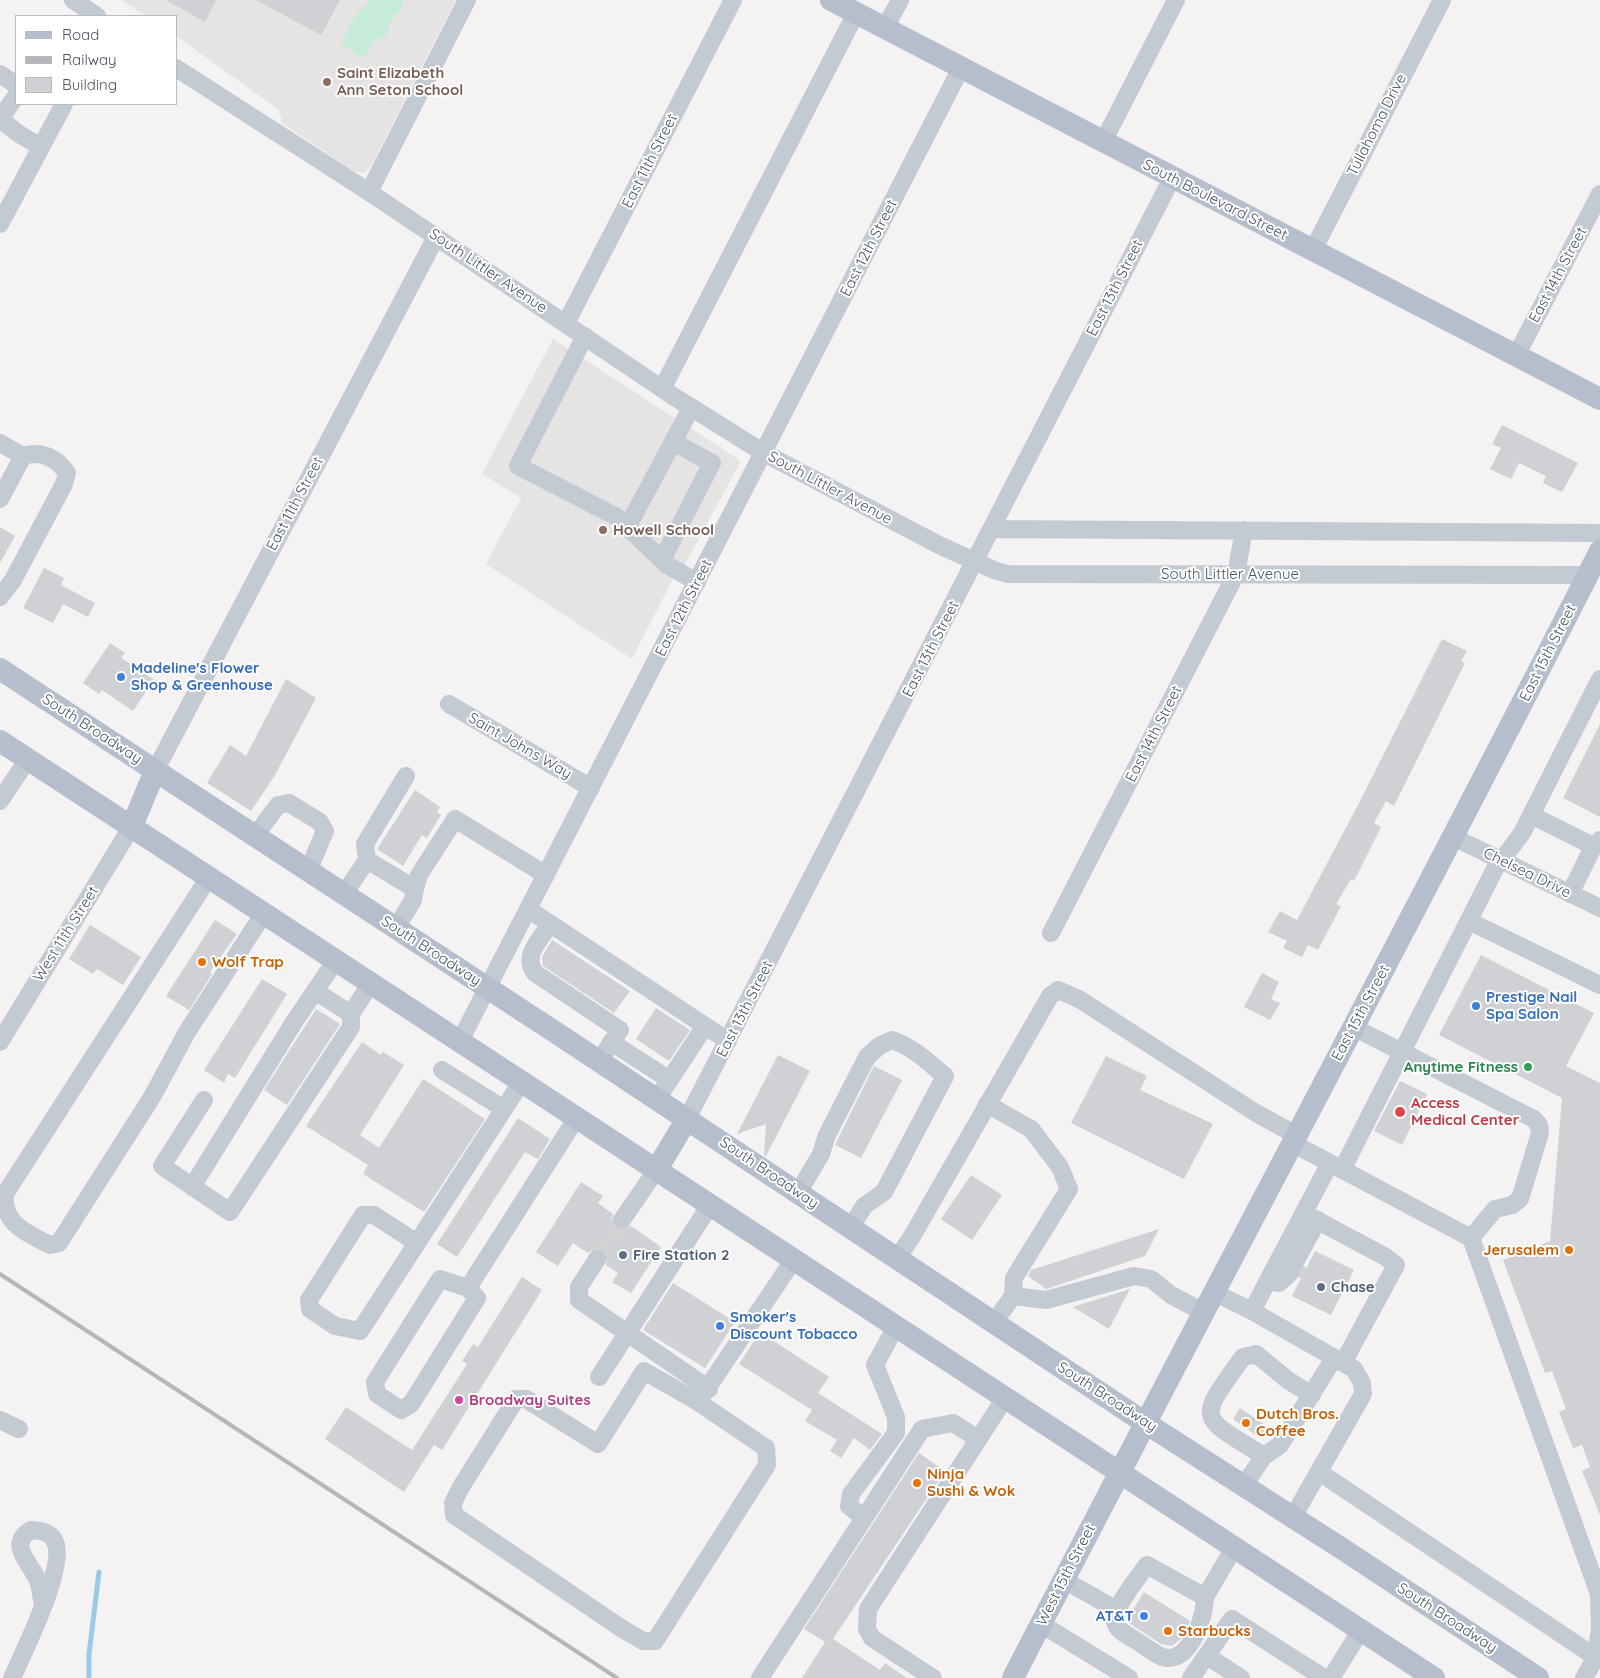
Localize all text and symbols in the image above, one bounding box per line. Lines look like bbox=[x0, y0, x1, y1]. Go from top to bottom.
legend bbox=[15, 15, 178, 105]
text: Road bbox=[62, 25, 99, 44]
text: Railway bbox=[62, 50, 117, 69]
place label: Saint Elizabeth Ann Seton School bbox=[337, 64, 463, 99]
street label: Tullahoma Drive bbox=[1343, 71, 1411, 179]
text: Building bbox=[62, 75, 117, 94]
marker: Saint Elizabeth Ann Seton School bbox=[321, 76, 333, 88]
street label: East 11th Street bbox=[618, 111, 682, 211]
street label: South Boulevard Street bbox=[1140, 156, 1290, 244]
street label: East 12th Street bbox=[837, 197, 901, 299]
street label: East 14th Street bbox=[1525, 224, 1591, 326]
street label: South Littler Avenue bbox=[426, 225, 550, 317]
street label: East 13th Street bbox=[1083, 237, 1147, 339]
street label: South Littler Avenue bbox=[765, 448, 895, 528]
street label: East 11th Street bbox=[263, 454, 327, 554]
place label: Howell School bbox=[613, 521, 714, 539]
marker: Howell School bbox=[597, 524, 609, 536]
street label: East 12th Street bbox=[652, 557, 716, 659]
street label: South Littler Avenue bbox=[1161, 565, 1299, 583]
street label: East 13th Street bbox=[899, 598, 963, 700]
street label: East 15th Street bbox=[1516, 602, 1580, 704]
place label: Madeline's Flower Shop & Greenhouse bbox=[131, 659, 273, 694]
marker: Madeline's Flower Shop & Greenhouse bbox=[115, 671, 127, 683]
street label: East 14th Street bbox=[1122, 683, 1186, 785]
street label: South Broadway bbox=[39, 690, 145, 768]
street label: Saint Johns Way bbox=[465, 709, 575, 783]
street label: Chelsea Drive bbox=[1480, 844, 1574, 902]
street label: West 11th Street bbox=[30, 883, 102, 985]
street label: South Broadway bbox=[378, 912, 484, 990]
place label: Wolf Trap bbox=[212, 953, 284, 971]
marker: Wolf Trap bbox=[196, 956, 208, 968]
street label: East 13th Street bbox=[713, 958, 777, 1060]
street label: East 15th Street bbox=[1328, 962, 1394, 1064]
place label: Prestige Nail Spa Salon bbox=[1486, 988, 1577, 1023]
marker: Prestige Nail Spa Salon bbox=[1470, 1000, 1482, 1012]
place label: Anytime Fitness bbox=[1404, 1058, 1518, 1076]
marker: Anytime Fitness bbox=[1522, 1061, 1534, 1073]
place label: Access Medical Center bbox=[1411, 1094, 1519, 1129]
marker: Access Medical Center bbox=[1393, 1105, 1407, 1119]
street label: South Broadway bbox=[716, 1133, 822, 1213]
place label: Jerusalem bbox=[1483, 1241, 1559, 1259]
marker: Jerusalem bbox=[1563, 1244, 1575, 1256]
place label: Fire Station 2 bbox=[633, 1246, 729, 1264]
marker: Fire Station 2 bbox=[617, 1249, 629, 1261]
place label: Chase bbox=[1331, 1278, 1375, 1296]
marker: Chase bbox=[1315, 1281, 1327, 1293]
place label: Smoker's Discount Tobacco bbox=[730, 1308, 857, 1343]
marker: Smoker's Discount Tobacco bbox=[714, 1320, 726, 1332]
street label: South Broadway bbox=[1054, 1358, 1160, 1436]
place label: Broadway Suites bbox=[469, 1391, 591, 1409]
marker: Broadway Suites bbox=[453, 1394, 465, 1406]
place label: Dutch Bros. Coffee bbox=[1256, 1405, 1339, 1440]
marker: Dutch Bros. Coffee bbox=[1240, 1417, 1252, 1429]
place label: Ninja Sushi & Wok bbox=[927, 1465, 1015, 1500]
marker: Ninja Sushi & Wok bbox=[911, 1477, 923, 1489]
street label: West 15th Street bbox=[1033, 1521, 1099, 1629]
street label: South Broadway bbox=[1394, 1579, 1500, 1657]
place label: AT&T bbox=[1096, 1607, 1134, 1625]
marker: AT&T bbox=[1138, 1610, 1150, 1622]
place label: Starbucks bbox=[1178, 1622, 1251, 1640]
marker: Starbucks bbox=[1162, 1625, 1174, 1637]

